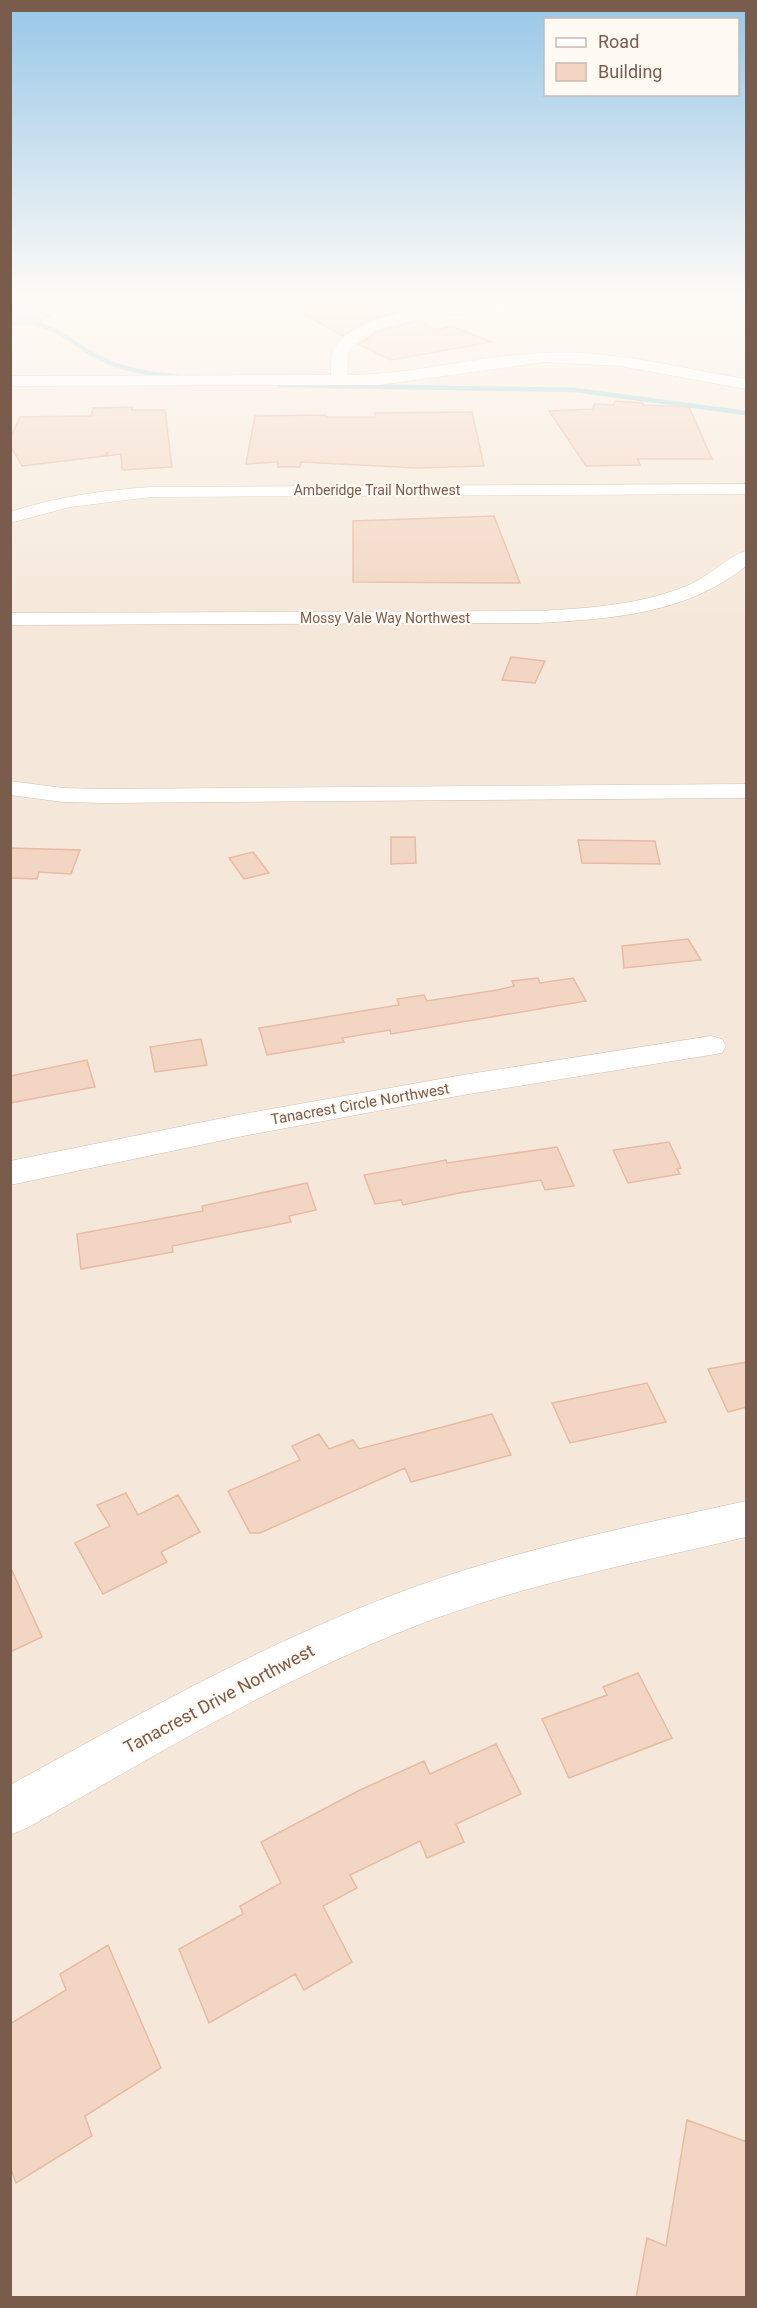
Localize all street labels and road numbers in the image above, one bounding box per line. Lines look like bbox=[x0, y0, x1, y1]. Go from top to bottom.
street label: Amberidge Trail Northwest bbox=[294, 482, 461, 498]
street label: Mossy Vale Way Northwest bbox=[300, 610, 471, 626]
street label: Tanacrest Circle Northwest bbox=[269, 1079, 451, 1129]
street label: Tanacrest Drive Northwest bbox=[120, 1639, 318, 1758]

